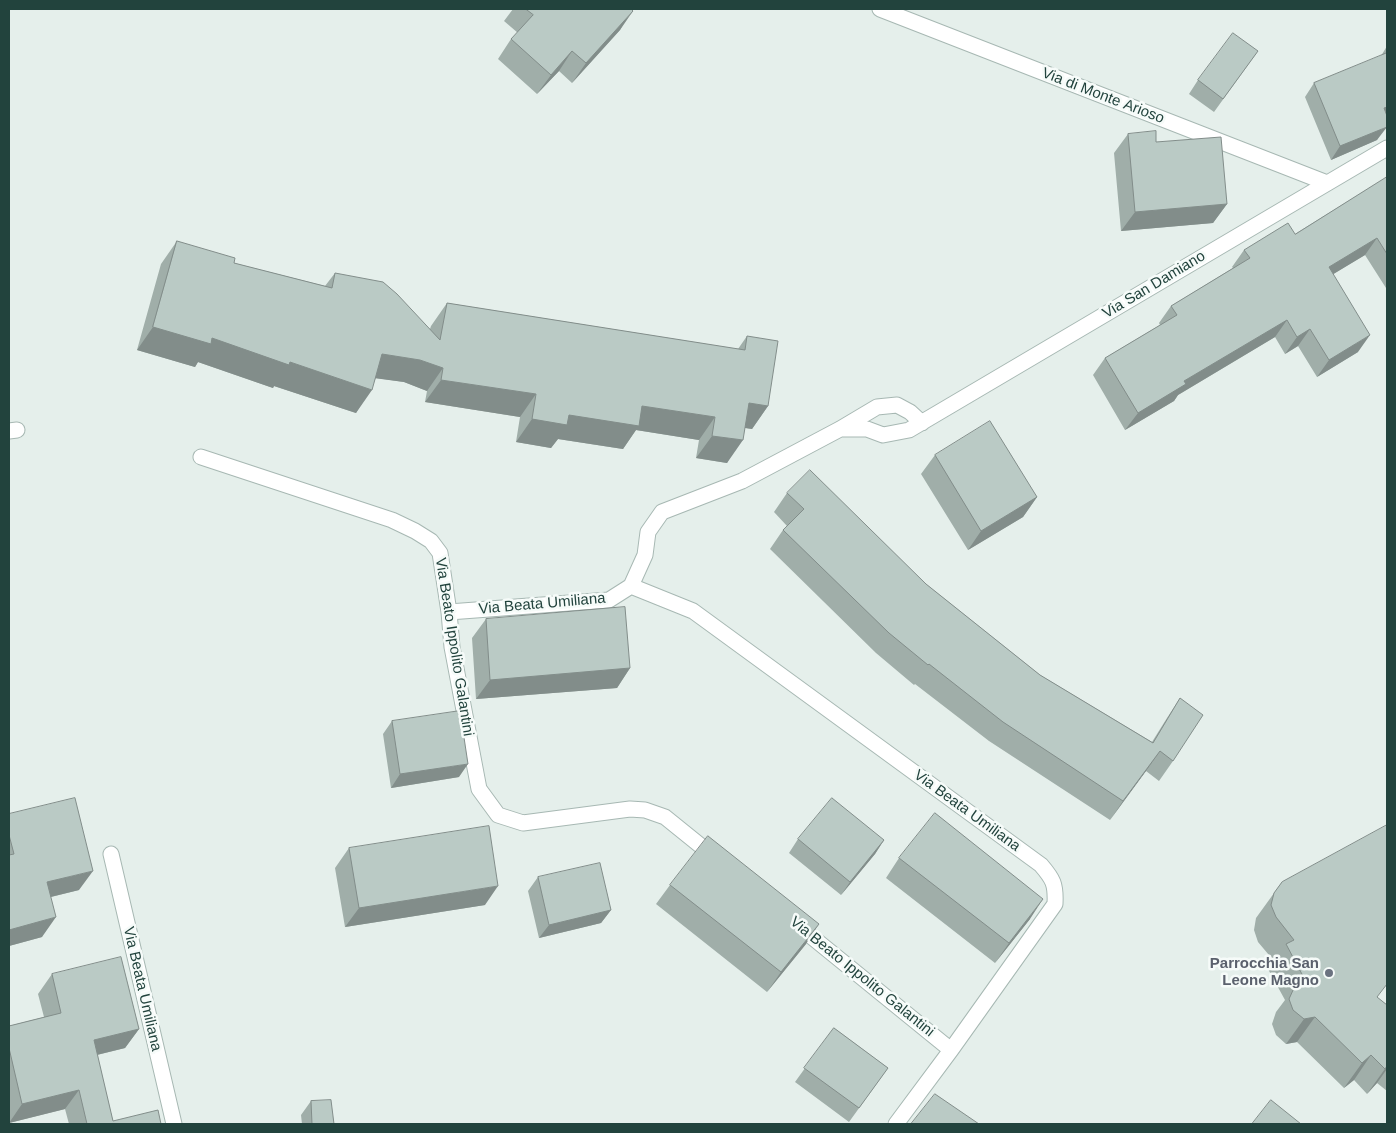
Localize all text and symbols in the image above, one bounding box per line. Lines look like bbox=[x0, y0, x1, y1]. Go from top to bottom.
street label: Via di Monte Arioso bbox=[1039, 64, 1167, 128]
street label: Via San Damiano bbox=[1099, 247, 1209, 323]
street label: Via Beato Ippolito Galantini bbox=[431, 556, 477, 738]
street label: Via Beata Umiliana bbox=[478, 589, 606, 619]
street label: Via Beata Umiliana bbox=[910, 766, 1024, 856]
street label: Via Beato Ippolito Galantini bbox=[786, 913, 938, 1041]
street label: Via Beata Umiliana bbox=[119, 925, 165, 1053]
place label: Parrocchia San Leone Magno bbox=[1210, 955, 1319, 990]
marker: Parrocchia San Leone Magno bbox=[1323, 967, 1335, 979]

